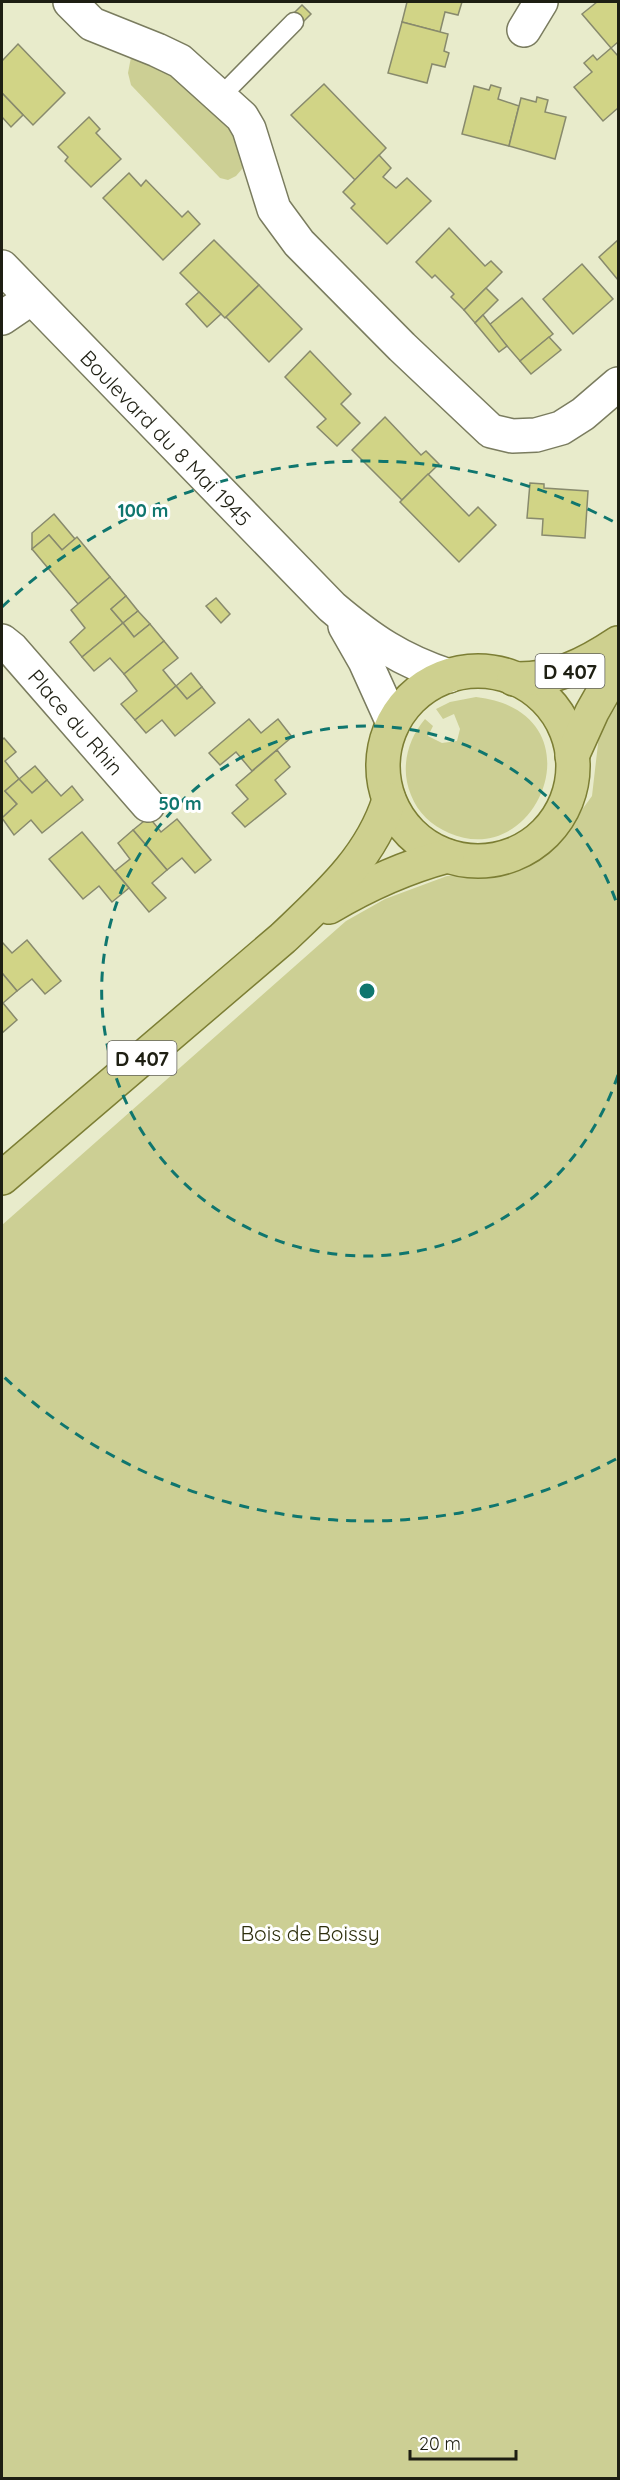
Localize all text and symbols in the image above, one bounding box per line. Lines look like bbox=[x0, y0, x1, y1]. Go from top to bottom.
street label: Boulevard du 8 Mai 1945 bbox=[75, 345, 257, 531]
text: 100 m bbox=[118, 499, 168, 522]
road number: D 407 bbox=[536, 654, 604, 688]
street label: Place du Rhin bbox=[23, 664, 129, 780]
text: 50 m bbox=[158, 792, 202, 815]
centre of rings bbox=[357, 981, 377, 1001]
road number: D 407 bbox=[108, 1041, 176, 1075]
park label: Bois de Boissy bbox=[240, 1920, 380, 1946]
scale bar bbox=[410, 2423, 516, 2461]
text: 20 m bbox=[419, 2432, 461, 2455]

